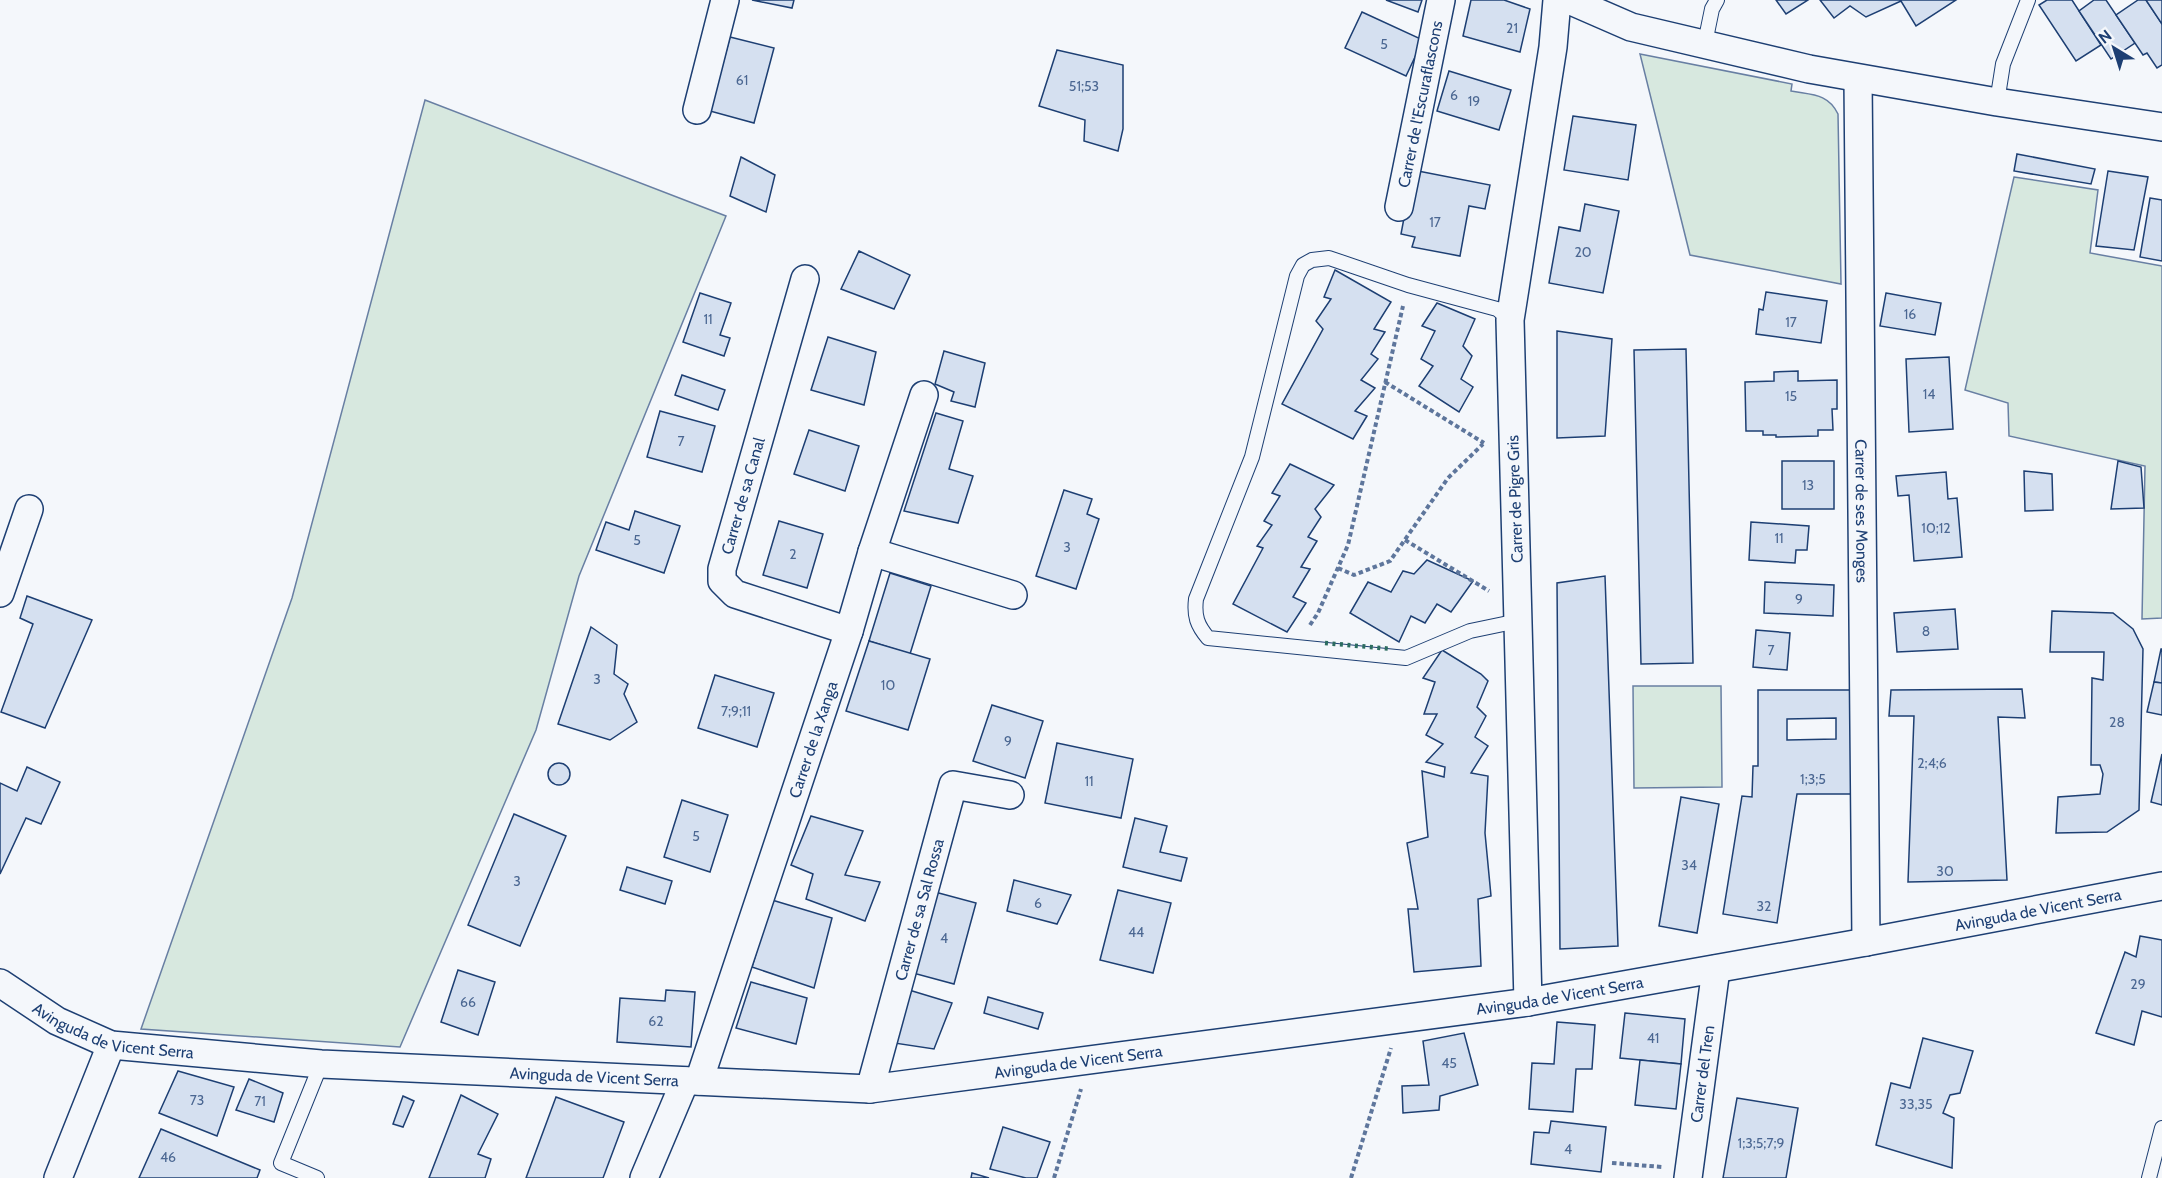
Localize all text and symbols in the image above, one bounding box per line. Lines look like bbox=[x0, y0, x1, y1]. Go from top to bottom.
north arrow bbox=[2084, 18, 2144, 78]
street label: Carrer de l'Escuraflascons bbox=[1394, 19, 1446, 189]
house number: 21 bbox=[1506, 19, 1518, 37]
text: N bbox=[2095, 26, 2115, 48]
house number: 5 bbox=[1380, 35, 1388, 53]
house number: 61 bbox=[736, 71, 748, 89]
house number: 51;53 bbox=[1069, 77, 1099, 95]
house number: 6 bbox=[1450, 86, 1458, 104]
house number: 19 bbox=[1468, 92, 1480, 110]
house number: 17 bbox=[1429, 213, 1441, 231]
house number: 20 bbox=[1574, 243, 1592, 261]
house number: 16 bbox=[1904, 305, 1916, 323]
house number: 11 bbox=[703, 310, 713, 328]
house number: 17 bbox=[1785, 313, 1797, 331]
house number: 14 bbox=[1923, 385, 1935, 403]
house number: 15 bbox=[1785, 387, 1797, 405]
house number: 7 bbox=[677, 432, 685, 450]
street label: Carrer de Pigre Gris bbox=[1503, 434, 1527, 563]
street label: Carrer de sa Canal bbox=[717, 435, 769, 557]
street label: Carrer de ses Monges bbox=[1852, 439, 1872, 583]
house number: 13 bbox=[1802, 476, 1814, 494]
house number: 10;12 bbox=[1921, 519, 1951, 537]
house number: 11 bbox=[1774, 529, 1784, 547]
house number: 5 bbox=[633, 531, 641, 549]
house number: 3 bbox=[1063, 538, 1071, 556]
house number: 2 bbox=[789, 545, 797, 563]
house number: 9 bbox=[1795, 590, 1803, 608]
house number: 8 bbox=[1922, 622, 1930, 640]
house number: 7 bbox=[1767, 641, 1775, 659]
house number: 3 bbox=[593, 670, 601, 688]
house number: 10 bbox=[881, 676, 895, 694]
street label: Carrer de la Xanga bbox=[785, 678, 841, 800]
house number: 7;9;11 bbox=[721, 702, 751, 720]
house number: 28 bbox=[2109, 713, 2125, 731]
house number: 9 bbox=[1004, 732, 1012, 750]
house number: 2;4;6 bbox=[1917, 754, 1947, 772]
house number: 1;3;5 bbox=[1800, 770, 1826, 788]
house number: 11 bbox=[1084, 772, 1094, 790]
house number: 5 bbox=[692, 827, 700, 845]
street label: Carrer de sa Sal Rossa bbox=[891, 836, 948, 983]
house number: 34 bbox=[1681, 856, 1697, 874]
house number: 30 bbox=[1936, 862, 1954, 880]
house number: 3 bbox=[513, 872, 521, 890]
street label: Avinguda de Vicent Serra bbox=[1953, 884, 2123, 935]
house number: 6 bbox=[1034, 894, 1042, 912]
house number: 32 bbox=[1757, 897, 1771, 915]
house number: 44 bbox=[1128, 923, 1144, 941]
house number: 4 bbox=[940, 929, 948, 947]
street label: Avinguda de Vicent Serra bbox=[1475, 972, 1645, 1018]
house number: 29 bbox=[2130, 975, 2146, 993]
house number: 66 bbox=[460, 993, 476, 1011]
street label: Avinguda de Vicent Serra bbox=[29, 998, 195, 1062]
house number: 62 bbox=[648, 1012, 664, 1030]
street label: Carrer del Tren bbox=[1686, 1024, 1718, 1124]
house number: 41 bbox=[1647, 1029, 1659, 1047]
street label: Avinguda de Vicent Serra bbox=[993, 1041, 1164, 1082]
house number: 45 bbox=[1441, 1054, 1457, 1072]
street label: Avinguda de Vicent Serra bbox=[509, 1063, 679, 1090]
house number: 73 bbox=[190, 1091, 204, 1109]
house number: 71 bbox=[254, 1092, 266, 1110]
house number: 33,35 bbox=[1899, 1095, 1933, 1113]
house number: 1;3;5;7;9 bbox=[1738, 1134, 1784, 1152]
house number: 4 bbox=[1564, 1140, 1572, 1158]
house number: 46 bbox=[160, 1148, 176, 1166]

